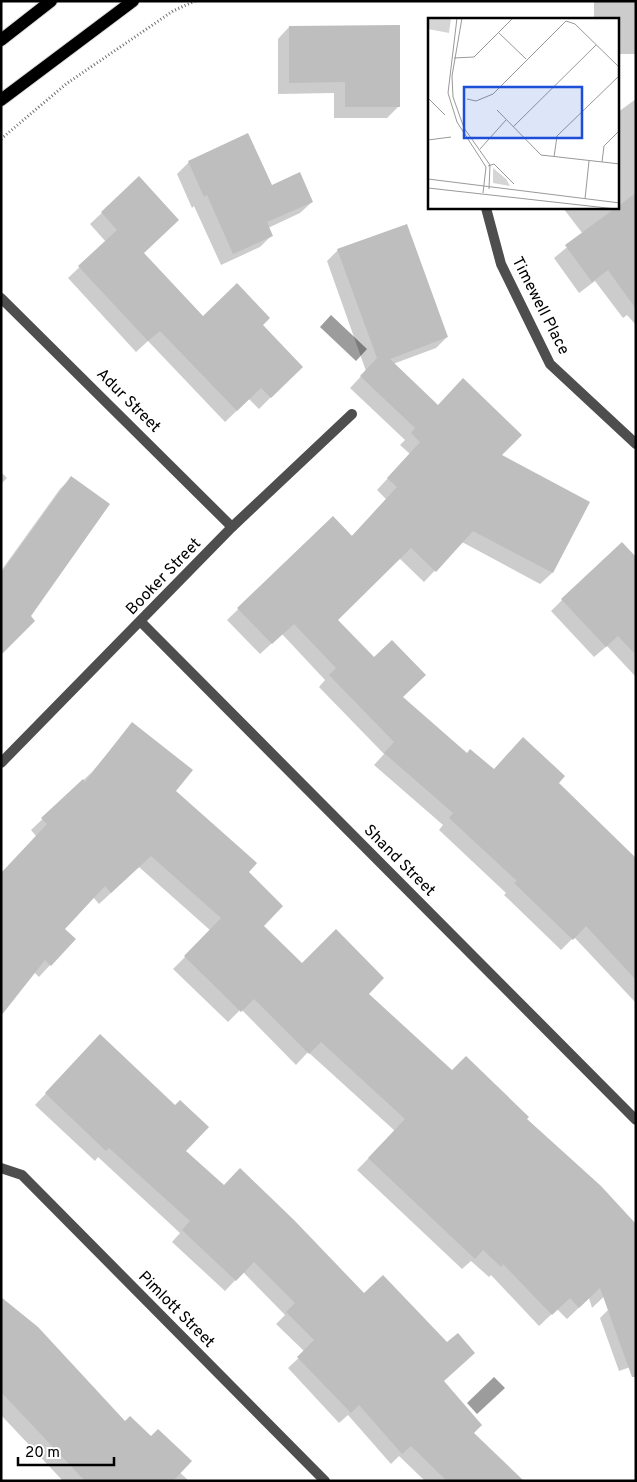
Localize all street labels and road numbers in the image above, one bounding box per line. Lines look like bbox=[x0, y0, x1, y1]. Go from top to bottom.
street label: Timewell Place bbox=[507, 254, 573, 358]
street label: Adur Street bbox=[92, 365, 164, 437]
street label: Booker Street bbox=[122, 534, 206, 620]
street label: Shand Street bbox=[359, 821, 439, 901]
street label: Pimlott Street bbox=[133, 1267, 219, 1353]

